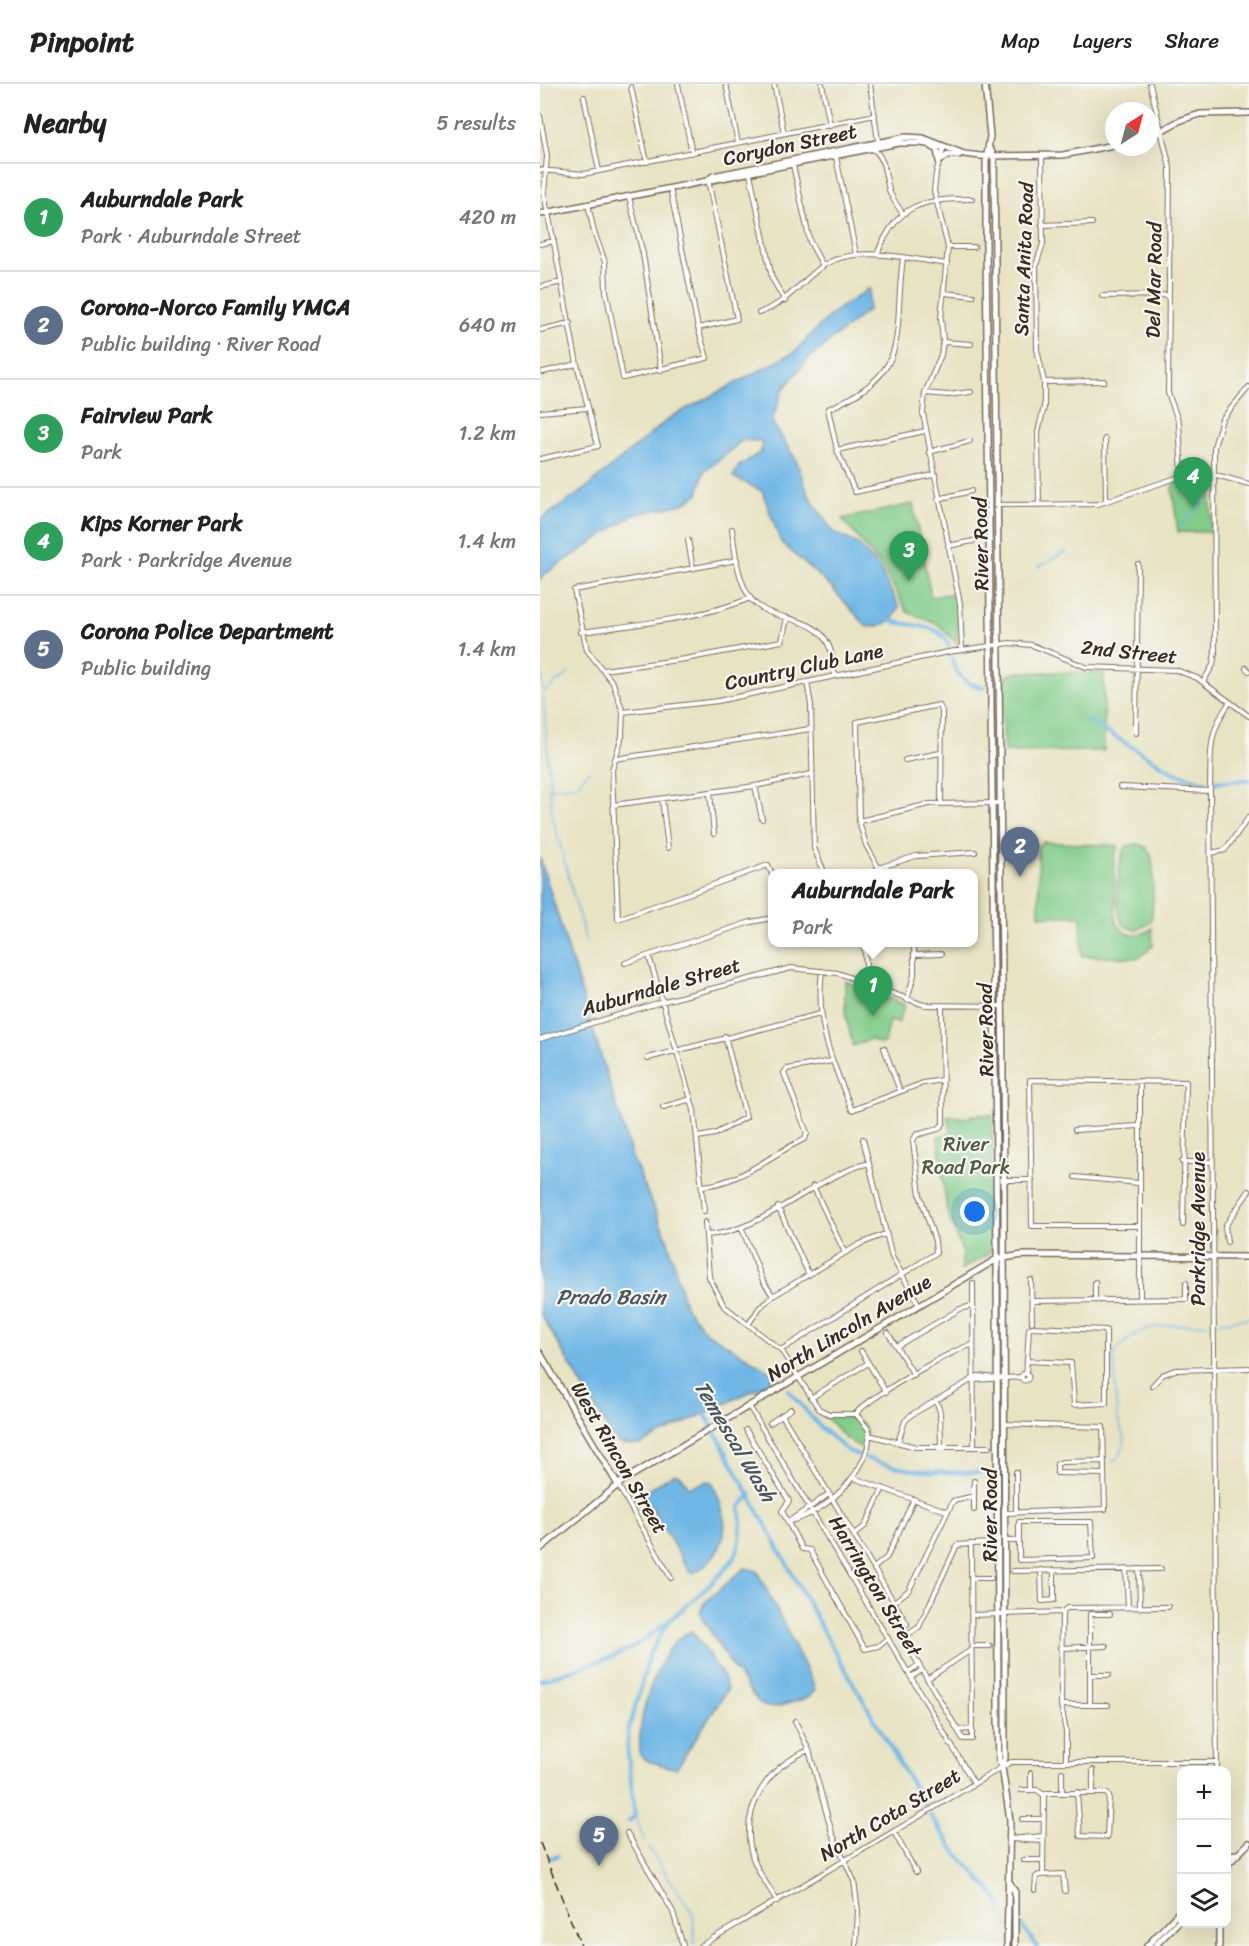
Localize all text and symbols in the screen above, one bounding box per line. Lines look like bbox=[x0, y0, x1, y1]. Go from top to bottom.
text: Pinpoint bbox=[30, 17, 134, 66]
text: Map bbox=[1001, 22, 1040, 60]
text: Layers bbox=[1073, 22, 1132, 60]
text: Share bbox=[1165, 22, 1219, 60]
text: Nearby bbox=[24, 100, 106, 146]
north arrow bbox=[1105, 102, 1159, 156]
text: 5 results bbox=[437, 106, 516, 141]
street label: Corydon Street bbox=[720, 114, 860, 176]
text: Auburndale Park bbox=[81, 180, 243, 219]
street label: Santa Anita Road bbox=[1004, 180, 1044, 336]
text: 1 bbox=[39, 200, 48, 235]
text: 420 m bbox=[459, 200, 516, 235]
text: Park · Auburndale Street bbox=[81, 219, 302, 254]
street label: Del Mar Road bbox=[1135, 220, 1173, 338]
text: Corona-Norco Family YMCA bbox=[81, 288, 351, 327]
text: 2 bbox=[38, 308, 49, 343]
text: 640 m bbox=[459, 308, 516, 343]
text: Public building · River Road bbox=[81, 327, 320, 362]
text: Fairview Park bbox=[81, 396, 213, 435]
text: 3 bbox=[38, 416, 49, 451]
text: 1.2 km bbox=[459, 416, 516, 451]
text: Park bbox=[81, 435, 122, 470]
pin: 4 bbox=[1174, 458, 1212, 507]
street label: River Road bbox=[963, 496, 999, 591]
text: Kips Korner Park bbox=[81, 504, 242, 543]
text: 4 bbox=[37, 524, 50, 559]
text: 1.4 km bbox=[458, 524, 516, 559]
pin: 3 bbox=[890, 532, 928, 581]
text: Park · Parkridge Avenue bbox=[81, 543, 292, 578]
text: Corona Police Department bbox=[81, 612, 334, 651]
street label: 2nd Street bbox=[1079, 630, 1179, 674]
text: 5 bbox=[37, 632, 50, 667]
text: 1.4 km bbox=[458, 632, 516, 667]
street label: Country Club Lane bbox=[722, 633, 887, 701]
text: Public building bbox=[81, 651, 211, 686]
pin: 2 bbox=[1000, 828, 1040, 877]
popup bbox=[768, 869, 978, 947]
text: Auburndale Park bbox=[792, 871, 954, 910]
text: Park bbox=[792, 910, 833, 945]
street label: Auburndale Street bbox=[576, 948, 745, 1027]
pin: 1 bbox=[854, 966, 892, 1016]
street label: River Road bbox=[968, 982, 1004, 1077]
park label: River Road Park bbox=[922, 1127, 1010, 1185]
street label: Parkridge Avenue bbox=[1181, 1152, 1216, 1306]
your location bbox=[960, 1197, 989, 1226]
street label: North Lincoln Avenue bbox=[760, 1264, 939, 1391]
water label: Prado Basin bbox=[557, 1278, 668, 1316]
water label: Temescal Wash bbox=[683, 1372, 788, 1511]
street label: West Rincon Street bbox=[561, 1375, 677, 1541]
street label: River Road bbox=[973, 1467, 1008, 1562]
street label: Harrington Street bbox=[819, 1508, 932, 1664]
street label: North Cota Street bbox=[812, 1759, 968, 1871]
map controls bbox=[1177, 1766, 1231, 1928]
button: + bbox=[1177, 1766, 1231, 1820]
pin: 5 bbox=[580, 1816, 618, 1866]
button: − bbox=[1177, 1820, 1231, 1874]
button: layers bbox=[1177, 1874, 1231, 1928]

